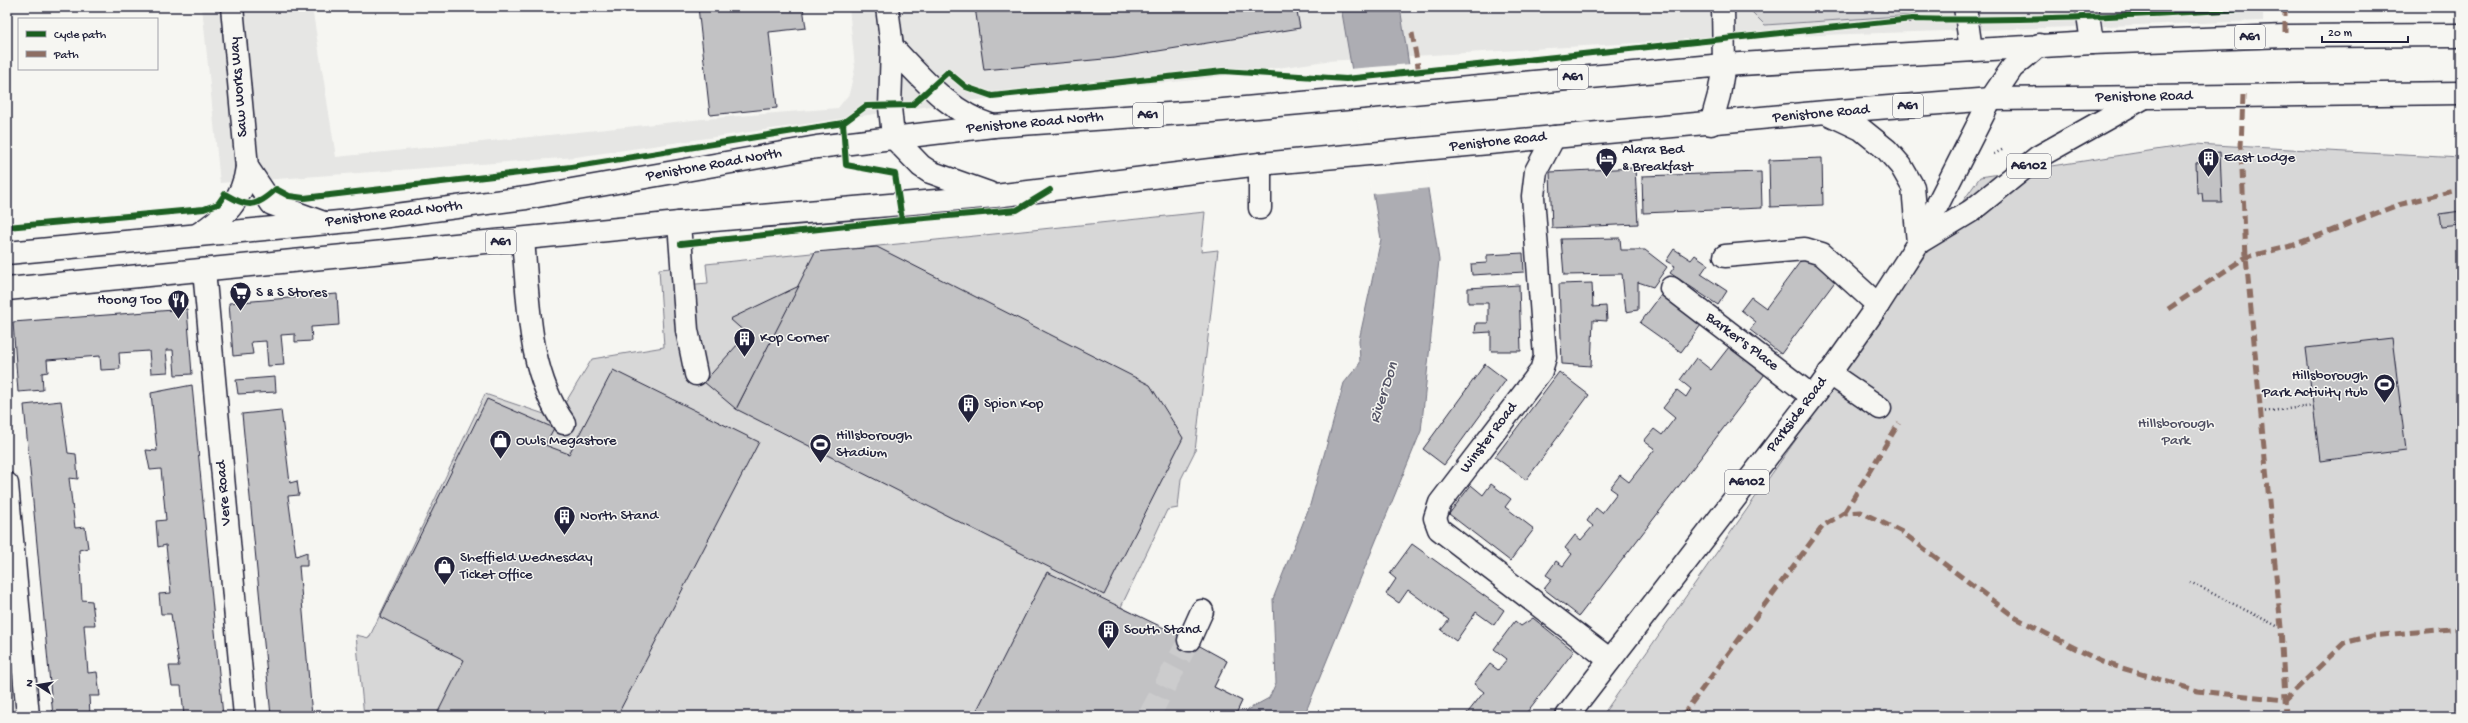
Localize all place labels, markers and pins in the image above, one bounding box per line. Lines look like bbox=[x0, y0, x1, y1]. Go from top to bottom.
place label: Alara Bed & Breakfast bbox=[1622, 141, 1695, 176]
building icon: East Lodge bbox=[2196, 145, 2222, 178]
hotel icon: Alara Bed & Breakfast bbox=[1593, 146, 1619, 179]
place label: East Lodge bbox=[2224, 149, 2295, 167]
supermarket icon: S & S Stores bbox=[227, 280, 253, 313]
place label: S & S Stores bbox=[256, 284, 327, 302]
restaurant icon: Hoong Too bbox=[165, 287, 191, 320]
place label: Hoong Too bbox=[97, 291, 162, 309]
building icon: Kop Corner bbox=[731, 325, 757, 358]
place label: Kop Corner bbox=[760, 329, 830, 347]
place label: Hillsborough Park Activity Hub bbox=[2261, 367, 2368, 402]
sports icon: Hillsborough Park Activity Hub bbox=[2371, 372, 2397, 405]
building icon: Spion Kop bbox=[956, 391, 982, 424]
place label: Spion Kop bbox=[984, 395, 1044, 413]
place label: Hillsborough Stadium bbox=[836, 427, 912, 462]
shop icon: Owls Megastore bbox=[488, 428, 514, 461]
place label: Owls Megastore bbox=[516, 432, 617, 450]
sports icon: Hillsborough Stadium bbox=[807, 432, 833, 465]
building icon: North Stand bbox=[552, 503, 578, 536]
place label: North Stand bbox=[580, 507, 659, 525]
place label: Sheffield Wednesday Ticket Office bbox=[459, 549, 593, 584]
shop icon: Sheffield Wednesday Ticket Office bbox=[432, 554, 458, 587]
building icon: South Stand bbox=[1095, 617, 1121, 650]
place label: South Stand bbox=[1124, 621, 1202, 639]

